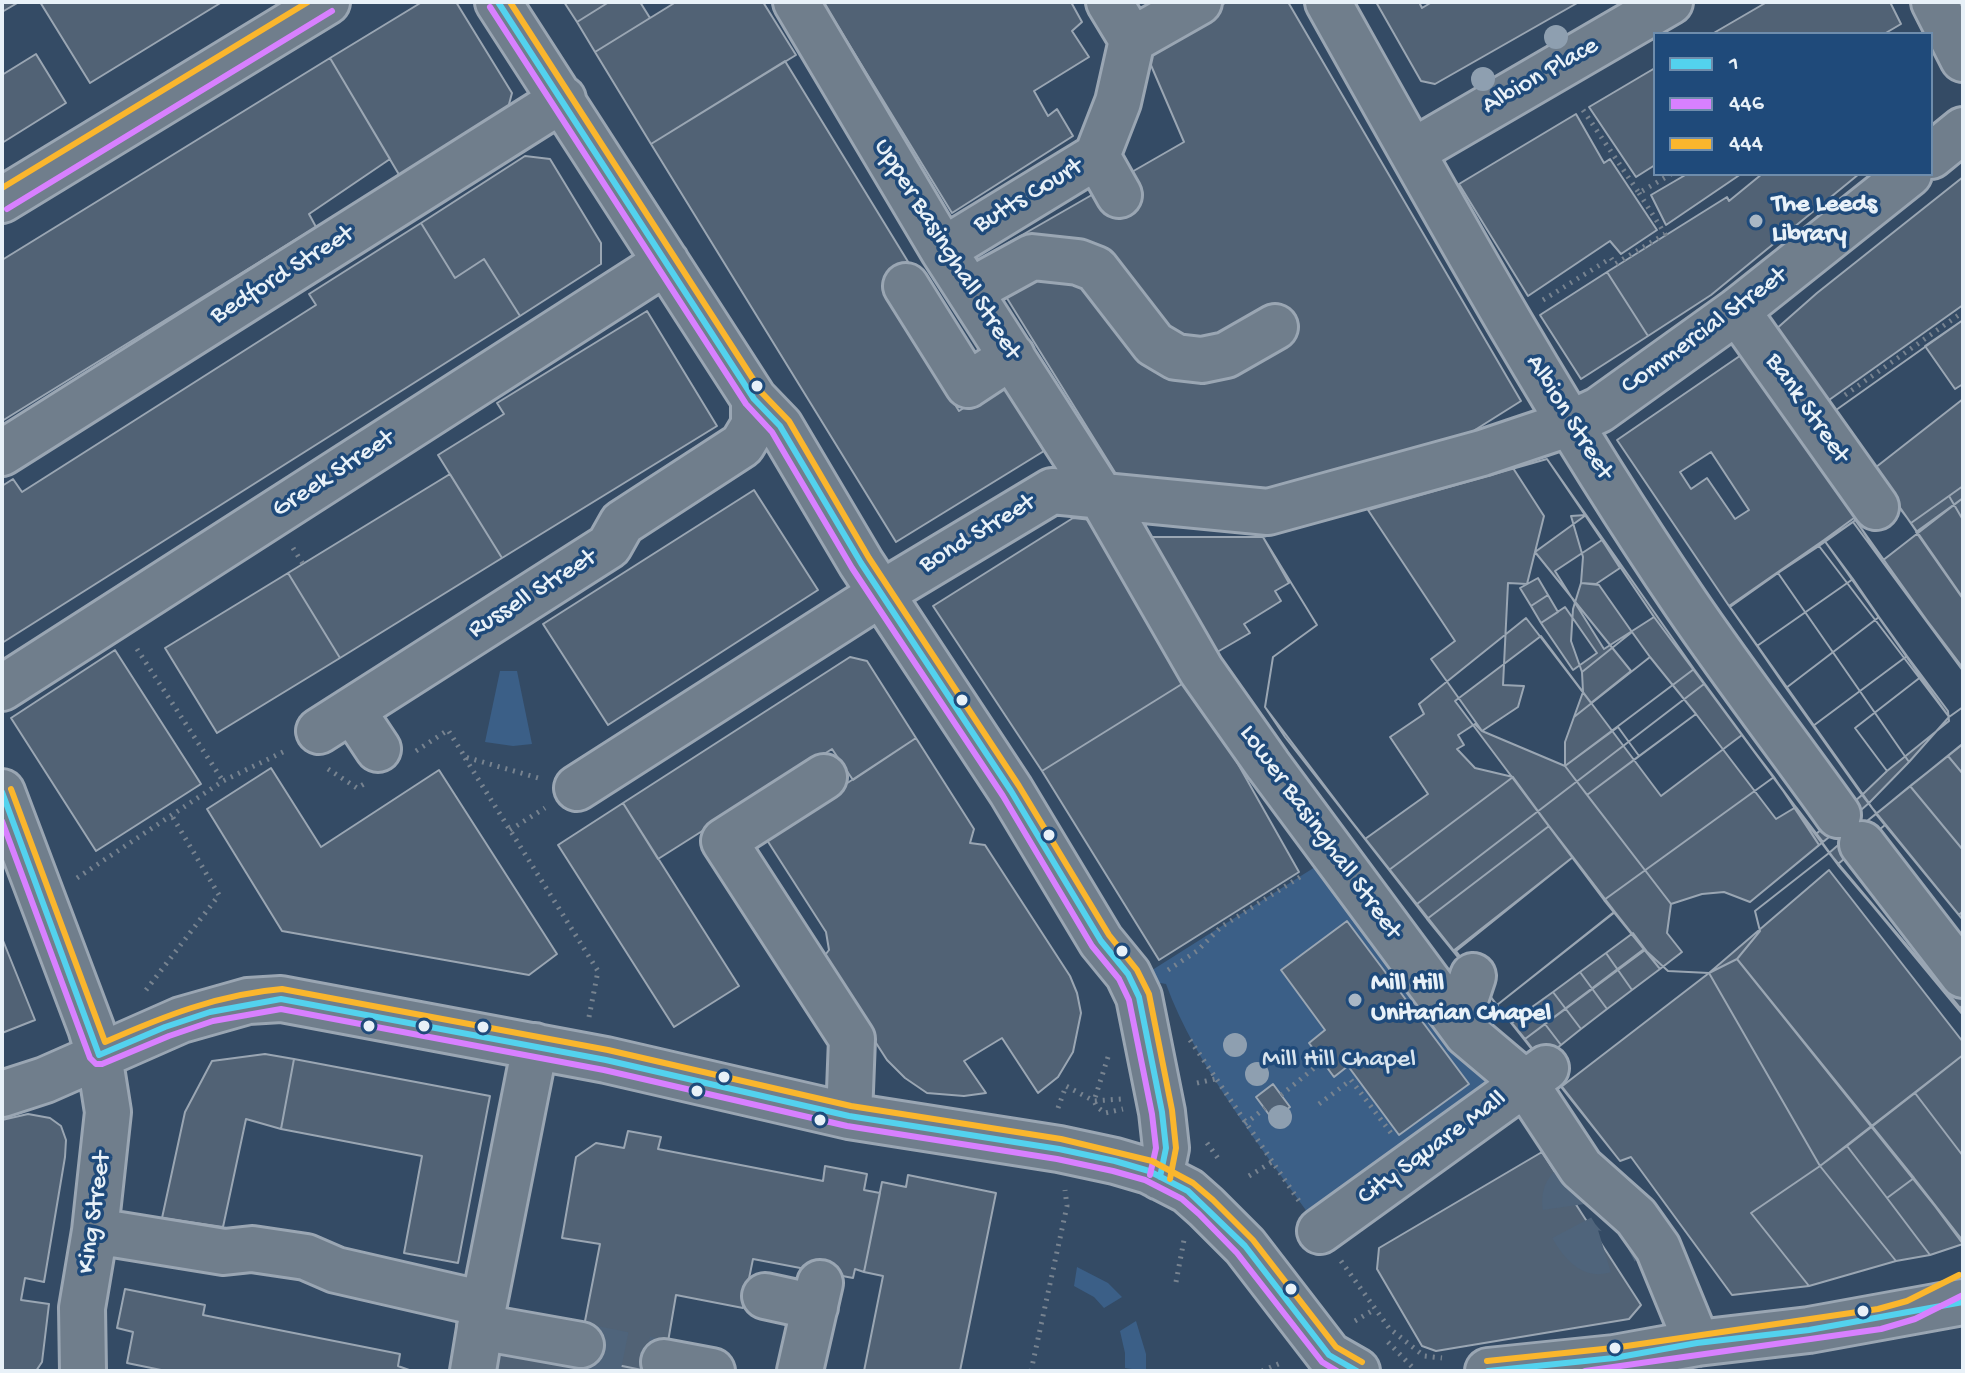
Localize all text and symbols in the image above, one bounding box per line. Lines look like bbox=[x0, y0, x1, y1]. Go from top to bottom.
street label: Albion Place bbox=[1477, 31, 1605, 123]
legend bbox=[1653, 32, 1933, 176]
text: 1 bbox=[1729, 50, 1739, 79]
text: 446 bbox=[1729, 90, 1764, 119]
text: 444 bbox=[1729, 130, 1763, 159]
street label: Upper Basinghall Street bbox=[865, 134, 1027, 366]
street label: Butts Court bbox=[969, 152, 1089, 242]
place label: The Leeds Library bbox=[1772, 190, 1877, 252]
marker: The Leeds Library bbox=[1747, 212, 1765, 230]
street label: Bedford Street bbox=[205, 219, 361, 333]
street label: Commercial Street bbox=[1616, 261, 1794, 403]
street label: Bank Street bbox=[1757, 348, 1855, 470]
street label: Albion Street bbox=[1517, 350, 1619, 486]
unlabelled marker bbox=[749, 378, 765, 394]
street label: Greek Street bbox=[267, 424, 401, 526]
street label: Bond Street bbox=[914, 488, 1042, 582]
street label: Russell Street bbox=[463, 543, 603, 647]
unlabelled marker bbox=[954, 692, 970, 708]
street label: Lower Basinghall Street bbox=[1231, 720, 1407, 946]
unlabelled marker bbox=[1041, 827, 1057, 843]
unlabelled marker bbox=[1114, 943, 1130, 959]
place label: Mill Hill Unitarian Chapel bbox=[1371, 969, 1551, 1030]
marker: Mill Hill Unitarian Chapel bbox=[1346, 991, 1364, 1009]
unlabelled marker bbox=[361, 1018, 377, 1034]
unlabelled marker bbox=[416, 1018, 432, 1034]
unlabelled marker bbox=[475, 1019, 491, 1035]
park label: Mill Hill Chapel bbox=[1262, 1045, 1416, 1077]
unlabelled marker bbox=[716, 1069, 732, 1085]
unlabelled marker bbox=[689, 1083, 705, 1099]
street label: City Square Mall bbox=[1353, 1085, 1513, 1213]
unlabelled marker bbox=[812, 1112, 828, 1128]
street label: King Street bbox=[72, 1150, 120, 1276]
unlabelled marker bbox=[1283, 1281, 1299, 1297]
unlabelled marker bbox=[1855, 1303, 1871, 1319]
unlabelled marker bbox=[1607, 1340, 1623, 1356]

